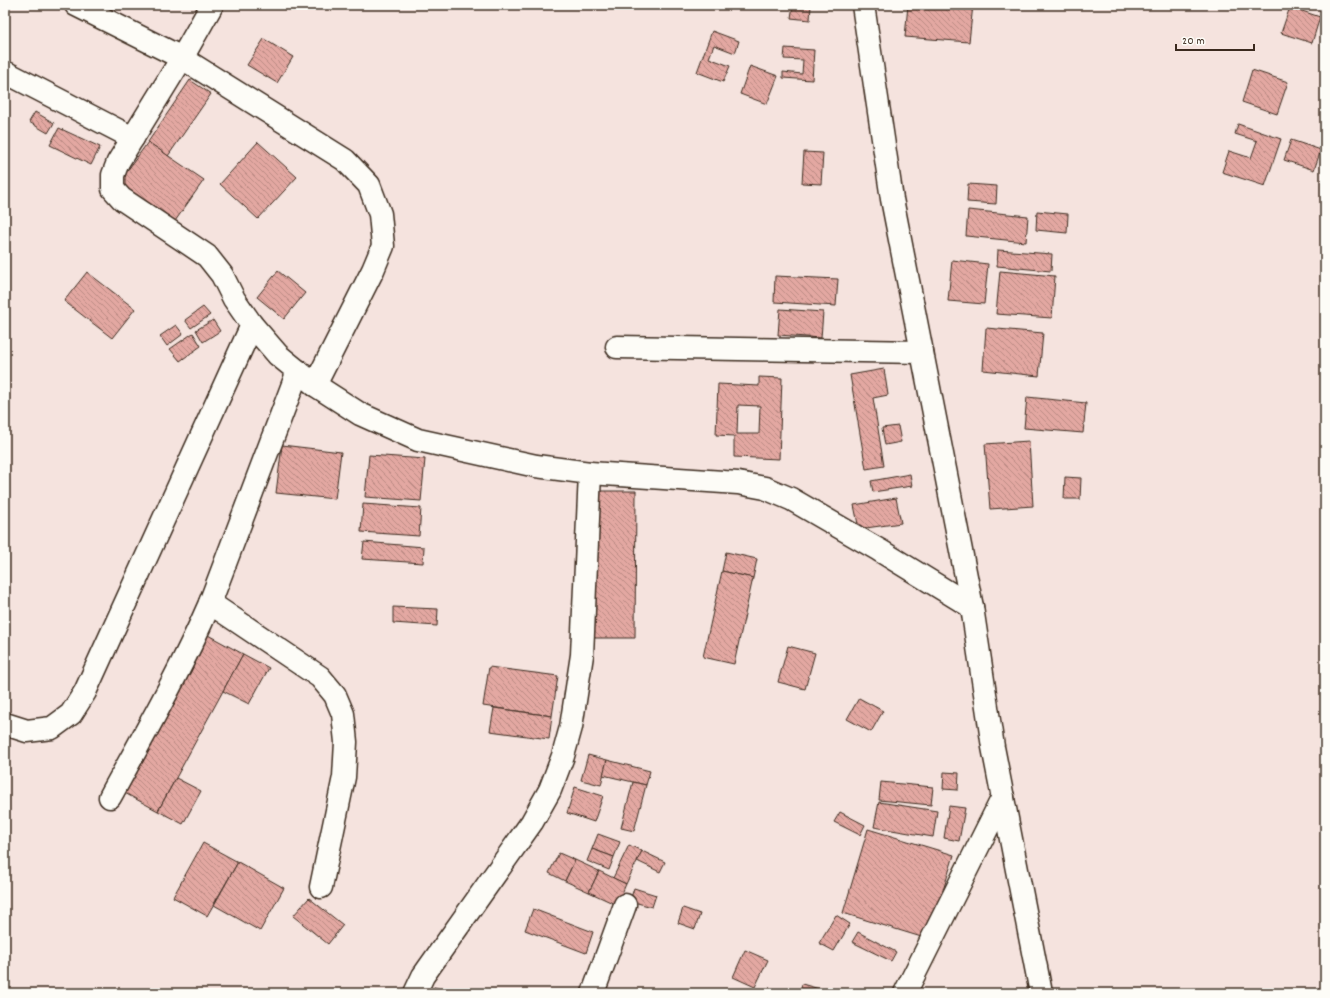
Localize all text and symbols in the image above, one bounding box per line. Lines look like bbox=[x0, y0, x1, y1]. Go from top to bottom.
scale bar bbox=[1176, 26, 1254, 52]
text: 20 m bbox=[1182, 33, 1205, 50]

